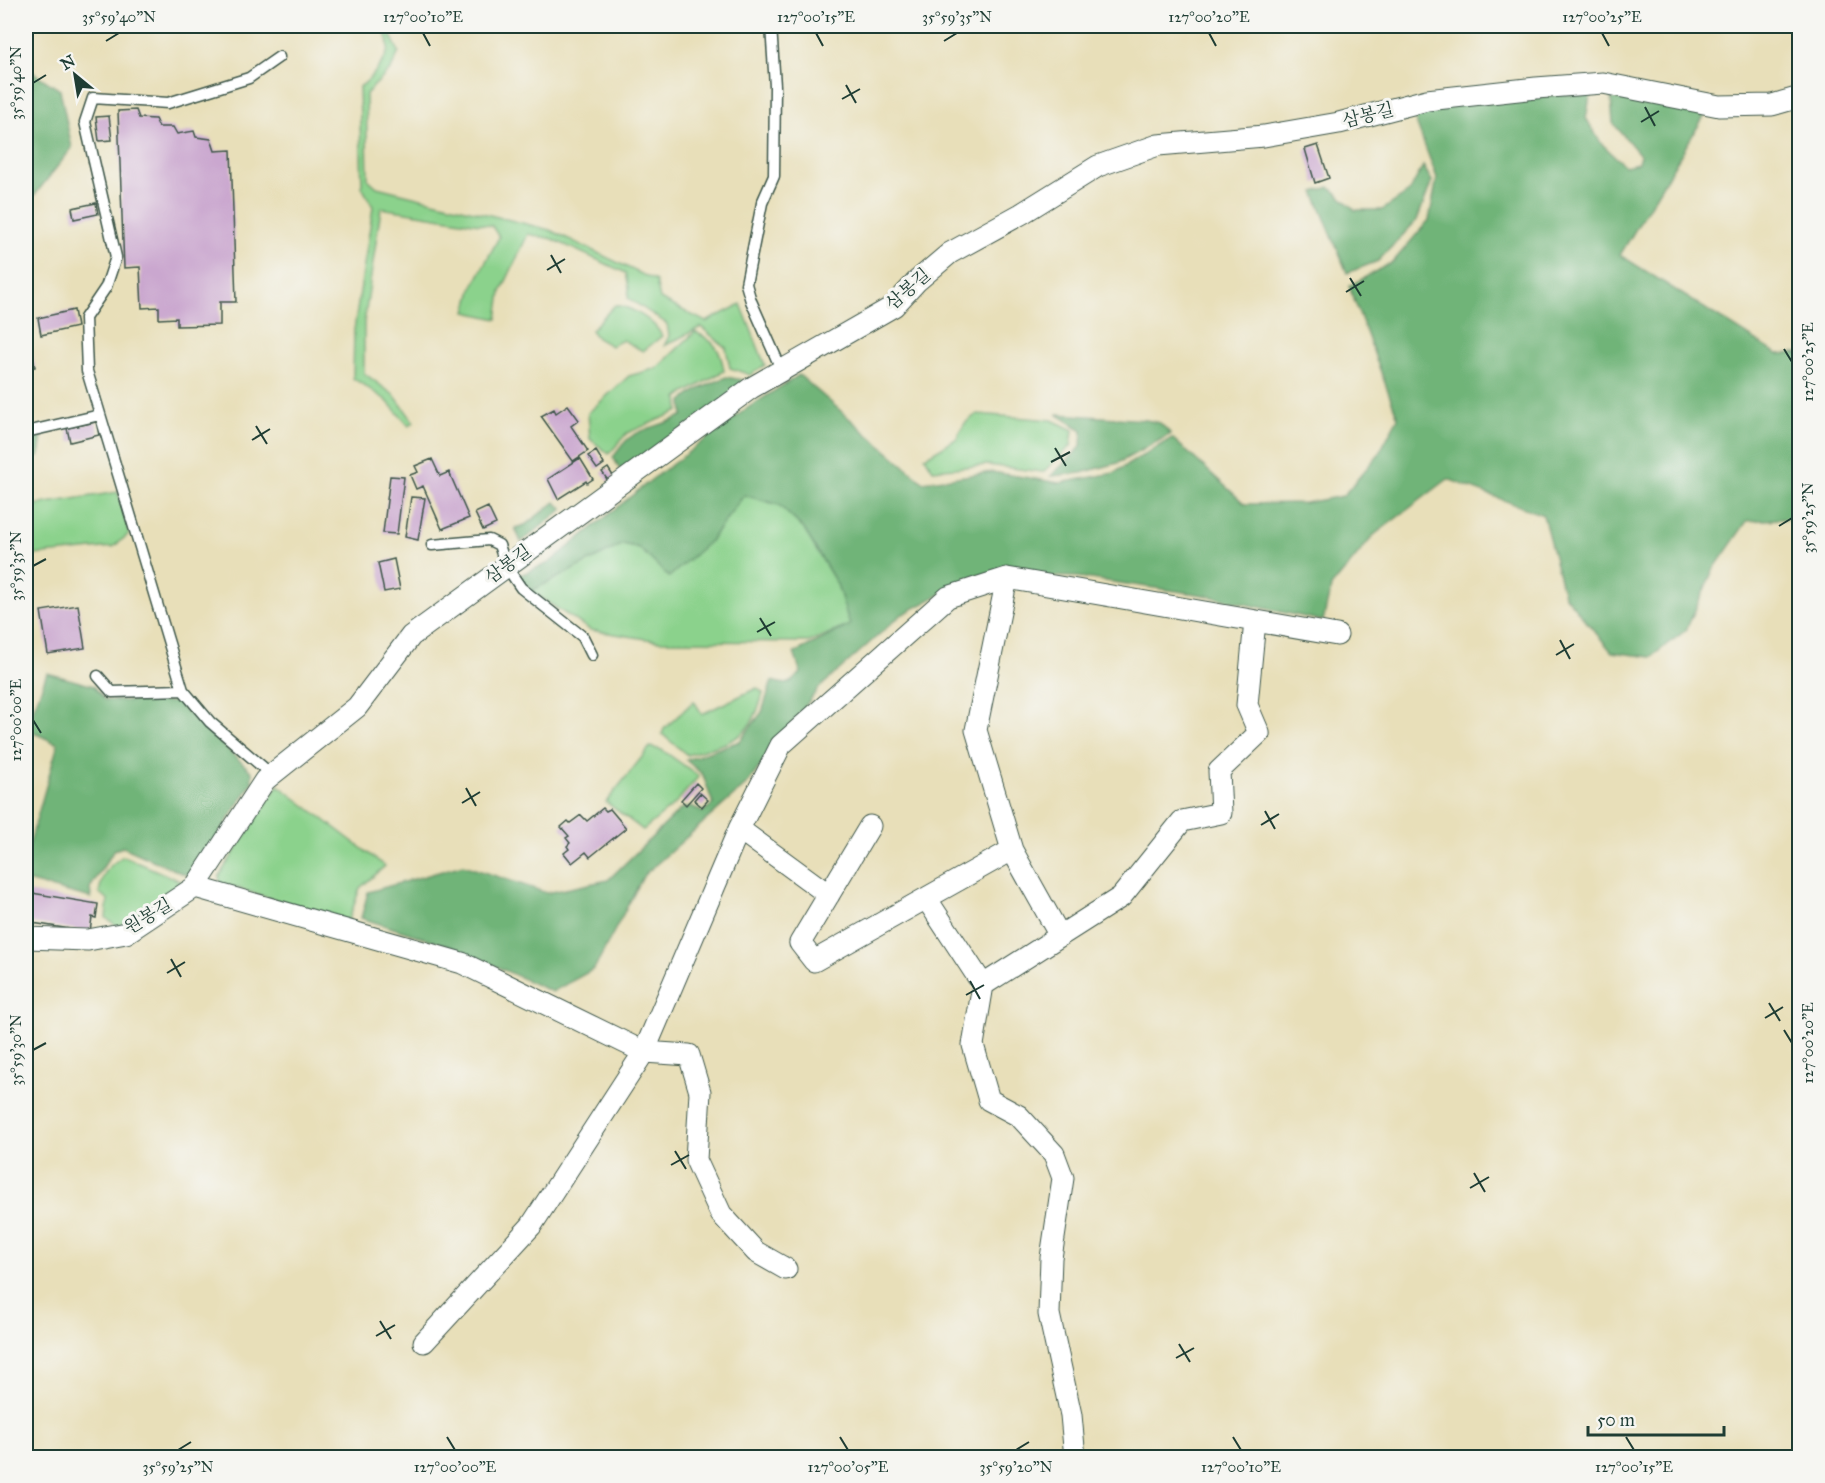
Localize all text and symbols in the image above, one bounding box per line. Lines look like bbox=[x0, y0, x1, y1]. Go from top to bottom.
text: 35°59'40"N bbox=[82, 8, 156, 26]
text: 127°00'10"E bbox=[383, 8, 463, 26]
text: 127°00'15"E bbox=[777, 8, 855, 26]
text: 35°59'35"N bbox=[922, 8, 992, 26]
text: 127°00'20"E bbox=[1168, 8, 1250, 26]
text: 127°00'25"E bbox=[1562, 8, 1642, 26]
north arrow bbox=[45, 45, 105, 105]
text: 35°59'40"N bbox=[7, 46, 25, 120]
text: N bbox=[57, 51, 79, 74]
street label: 삼봉길 bbox=[1340, 98, 1396, 132]
street label: 삼봉길 bbox=[881, 264, 935, 314]
text: 127°00'25"E bbox=[1799, 322, 1817, 402]
text: 35°59'25"N bbox=[1799, 482, 1817, 554]
text: 35°59'35"N bbox=[7, 531, 25, 601]
street label: 삼봉길 bbox=[480, 540, 536, 588]
text: 127°00'00"E bbox=[7, 678, 25, 761]
street label: 원봉길 bbox=[120, 893, 176, 939]
text: 127°00'20"E bbox=[1799, 1002, 1817, 1084]
text: 35°59'30"N bbox=[7, 1014, 25, 1086]
scale bar bbox=[1588, 1399, 1724, 1437]
text: 50 m bbox=[1597, 1409, 1635, 1431]
text: 35°59'25"N bbox=[142, 1458, 214, 1476]
text: 127°00'00"E bbox=[414, 1458, 497, 1476]
text: 127°00'05"E bbox=[808, 1458, 889, 1476]
text: 35°59'20"N bbox=[979, 1458, 1053, 1476]
text: 127°00'10"E bbox=[1201, 1458, 1281, 1476]
text: 127°00'15"E bbox=[1595, 1458, 1673, 1476]

